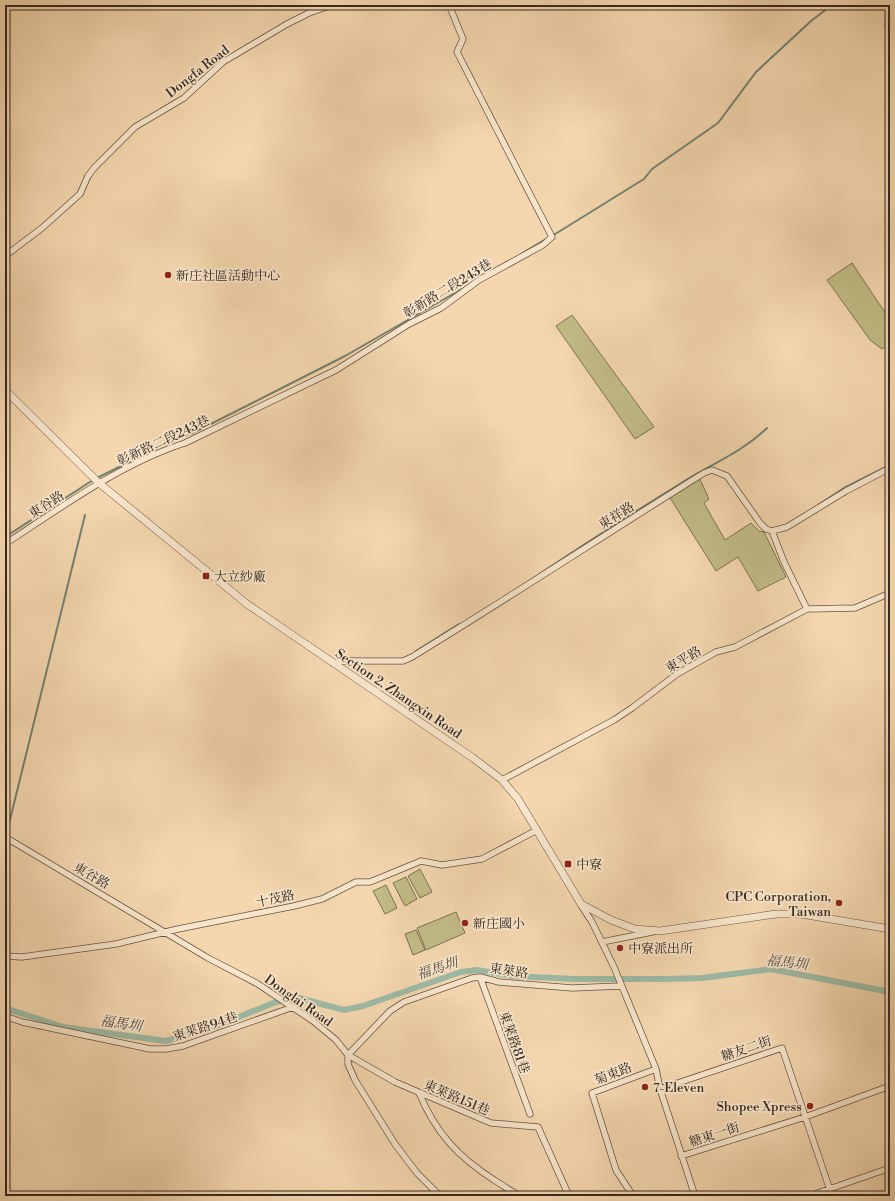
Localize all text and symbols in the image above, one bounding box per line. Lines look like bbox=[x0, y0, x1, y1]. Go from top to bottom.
street label: Dongfa Road bbox=[163, 42, 233, 101]
street label: 彰新路二段243巷 bbox=[400, 256, 495, 322]
place label: 新庄社區活動中心 bbox=[176, 268, 280, 284]
marker: 新庄社區活動中心 bbox=[163, 270, 173, 280]
street label: 彰新路二段243巷 bbox=[115, 412, 212, 469]
street label: 東谷路 bbox=[26, 488, 67, 522]
street label: 東祥路 bbox=[596, 499, 637, 533]
place label: 大立紗廠 bbox=[214, 569, 266, 585]
marker: 大立紗廠 bbox=[201, 571, 211, 581]
street label: 東平路 bbox=[663, 643, 704, 677]
street label: Section 2, Zhangxin Road bbox=[332, 646, 465, 742]
place label: 中寮 bbox=[576, 857, 602, 873]
street label: 東谷路 bbox=[71, 859, 112, 893]
marker: 中寮 bbox=[563, 859, 573, 869]
street label: 十茂路 bbox=[254, 887, 296, 911]
place label: CPC Corporation, Taiwan bbox=[725, 889, 831, 920]
marker: CPC Corporation, Taiwan bbox=[834, 898, 844, 908]
place label: 新庄國小 bbox=[473, 916, 525, 932]
marker: 新庄國小 bbox=[460, 918, 470, 928]
place label: 中寮派出所 bbox=[628, 941, 693, 957]
marker: 中寮派出所 bbox=[615, 943, 625, 953]
water label: 福馬圳 bbox=[765, 952, 811, 975]
water label: 福馬圳 bbox=[415, 953, 462, 984]
street label: 東萊路 bbox=[488, 960, 529, 982]
street label: Donglai Road bbox=[261, 971, 336, 1031]
street label: 東萊路94巷 bbox=[171, 1009, 240, 1045]
street label: 東萊路81巷 bbox=[495, 1009, 533, 1076]
water label: 福馬圳 bbox=[99, 1012, 145, 1036]
street label: 糖友二街 bbox=[719, 1033, 774, 1065]
street label: 菊東路 bbox=[592, 1059, 634, 1088]
street label: 東萊路151巷 bbox=[421, 1077, 492, 1119]
place label: 7-Eleven bbox=[653, 1080, 704, 1096]
marker: 7-Eleven bbox=[640, 1082, 650, 1092]
place label: Shopee Xpress bbox=[716, 1099, 802, 1115]
marker: Shopee Xpress bbox=[805, 1101, 815, 1111]
street label: 糖東一街 bbox=[687, 1119, 742, 1151]

